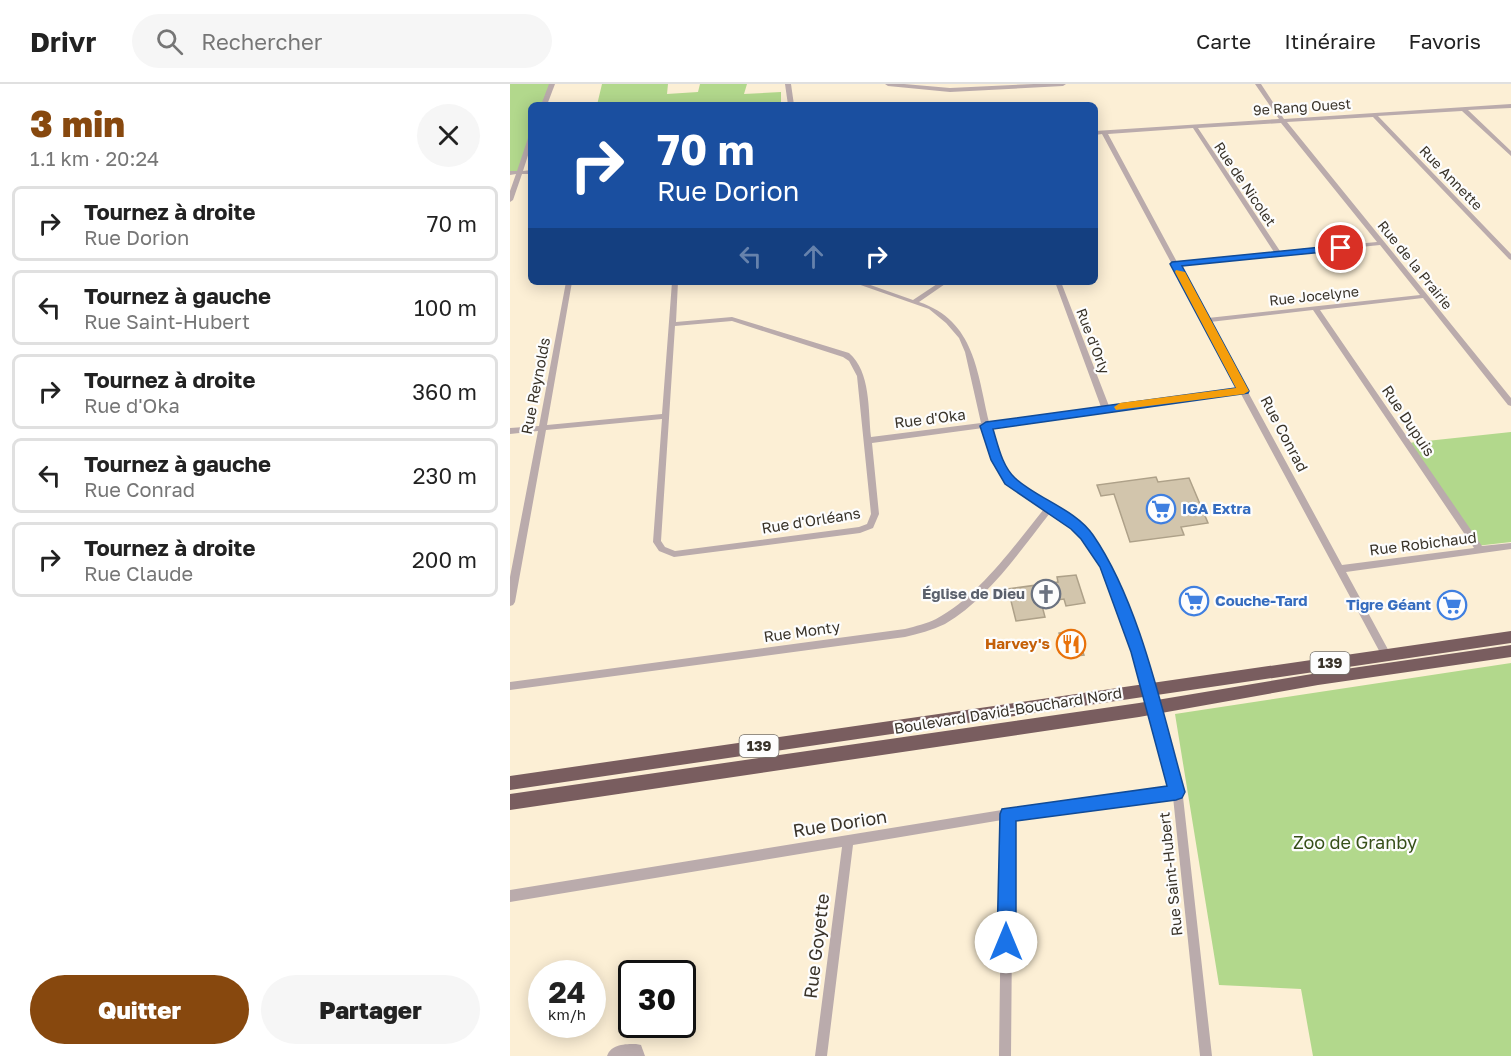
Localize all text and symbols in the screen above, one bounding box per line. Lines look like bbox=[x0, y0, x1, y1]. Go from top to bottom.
search box bbox=[132, 14, 552, 68]
text: Drivr bbox=[30, 25, 96, 58]
icon: search bbox=[153, 25, 186, 58]
text: Rechercher bbox=[201, 28, 322, 55]
text: Carte bbox=[1196, 28, 1251, 54]
text: Itinéraire bbox=[1284, 28, 1376, 54]
text: Favoris bbox=[1409, 28, 1481, 54]
street label: 9e Rang Ouest bbox=[1252, 95, 1351, 118]
text: 3 min bbox=[30, 102, 125, 145]
button: close bbox=[417, 104, 480, 167]
text: 70 m bbox=[657, 124, 754, 174]
icon: right bbox=[558, 126, 636, 204]
street label: Rue de Nicolet bbox=[1211, 138, 1280, 229]
street label: Rue Annette bbox=[1416, 142, 1486, 213]
text: 1.1 km · 20:24 bbox=[30, 146, 159, 170]
text: Rue Dorion bbox=[657, 175, 799, 207]
text: Tournez à droite bbox=[84, 198, 255, 225]
icon: right bbox=[33, 207, 66, 240]
text: 70 m bbox=[427, 210, 477, 237]
street label: Rue de la Prairie bbox=[1375, 217, 1456, 312]
pin bbox=[1315, 222, 1366, 273]
text: Rue Dorion bbox=[84, 225, 189, 249]
icon: arrive bbox=[1324, 231, 1357, 264]
icon: left bbox=[734, 240, 767, 273]
icon: ahead bbox=[797, 240, 830, 273]
icon: right bbox=[860, 240, 893, 273]
text: Tournez à gauche bbox=[84, 282, 271, 309]
street label: Rue Jocelyne bbox=[1268, 282, 1360, 309]
icon: left bbox=[33, 291, 66, 324]
text: 100 m bbox=[414, 294, 477, 321]
street label: Rue d'Orly bbox=[1073, 306, 1114, 376]
text: Rue Saint-Hubert bbox=[84, 309, 250, 333]
street label: Rue Reynolds bbox=[517, 336, 553, 436]
text: Tournez à droite bbox=[84, 366, 255, 393]
icon: right bbox=[33, 375, 66, 408]
text: 360 m bbox=[412, 378, 477, 405]
street label: Rue Dupuis bbox=[1379, 382, 1439, 459]
text: Rue d'Oka bbox=[84, 393, 180, 417]
street label: Rue Conrad bbox=[1257, 393, 1312, 475]
street label: Rue d'Oka bbox=[893, 405, 967, 431]
text: Tournez à gauche bbox=[84, 450, 271, 477]
icon: left bbox=[33, 459, 66, 492]
text: 230 m bbox=[413, 462, 477, 489]
text: Rue Conrad bbox=[84, 477, 195, 501]
supermarket icon: IGA Extra bbox=[1145, 493, 1177, 525]
place label: IGA Extra bbox=[1182, 499, 1251, 517]
street label: Rue d'Orléans bbox=[760, 503, 862, 537]
street label: Rue Robichaud bbox=[1368, 527, 1478, 559]
text: Tournez à droite bbox=[84, 534, 255, 561]
icon: right bbox=[33, 543, 66, 576]
text: 200 m bbox=[412, 546, 477, 573]
text: Rue Claude bbox=[84, 561, 193, 585]
church icon: Église de Dieu bbox=[1030, 578, 1062, 610]
place label: Église de Dieu bbox=[922, 584, 1025, 602]
supermarket icon: Couche-Tard bbox=[1178, 585, 1210, 617]
supermarket icon: Tigre Géant bbox=[1436, 589, 1468, 621]
place label: Couche-Tard bbox=[1215, 591, 1308, 609]
place label: Tigre Géant bbox=[1346, 595, 1431, 613]
street label: Rue Monty bbox=[762, 617, 842, 645]
restaurant icon: Harvey's bbox=[1055, 628, 1087, 660]
place label: Harvey's bbox=[985, 634, 1050, 652]
road number: 139 bbox=[1310, 652, 1350, 674]
street label: Boulevard David-Bouchard Nord bbox=[893, 683, 1123, 737]
road number: 139 bbox=[740, 735, 778, 757]
street label: Rue Dorion bbox=[791, 805, 888, 841]
street label: Rue Saint-Hubert bbox=[1155, 811, 1185, 937]
park label: Zoo de Granby bbox=[1293, 831, 1417, 853]
street label: Rue Goyette bbox=[799, 892, 833, 1000]
position arrow bbox=[974, 910, 1038, 974]
speed limit sign: 30 bbox=[618, 960, 696, 1038]
text: 24 bbox=[548, 974, 586, 1010]
button: Quitter bbox=[30, 975, 249, 1044]
button: Partager bbox=[261, 975, 480, 1044]
text: km/h bbox=[548, 1005, 586, 1023]

